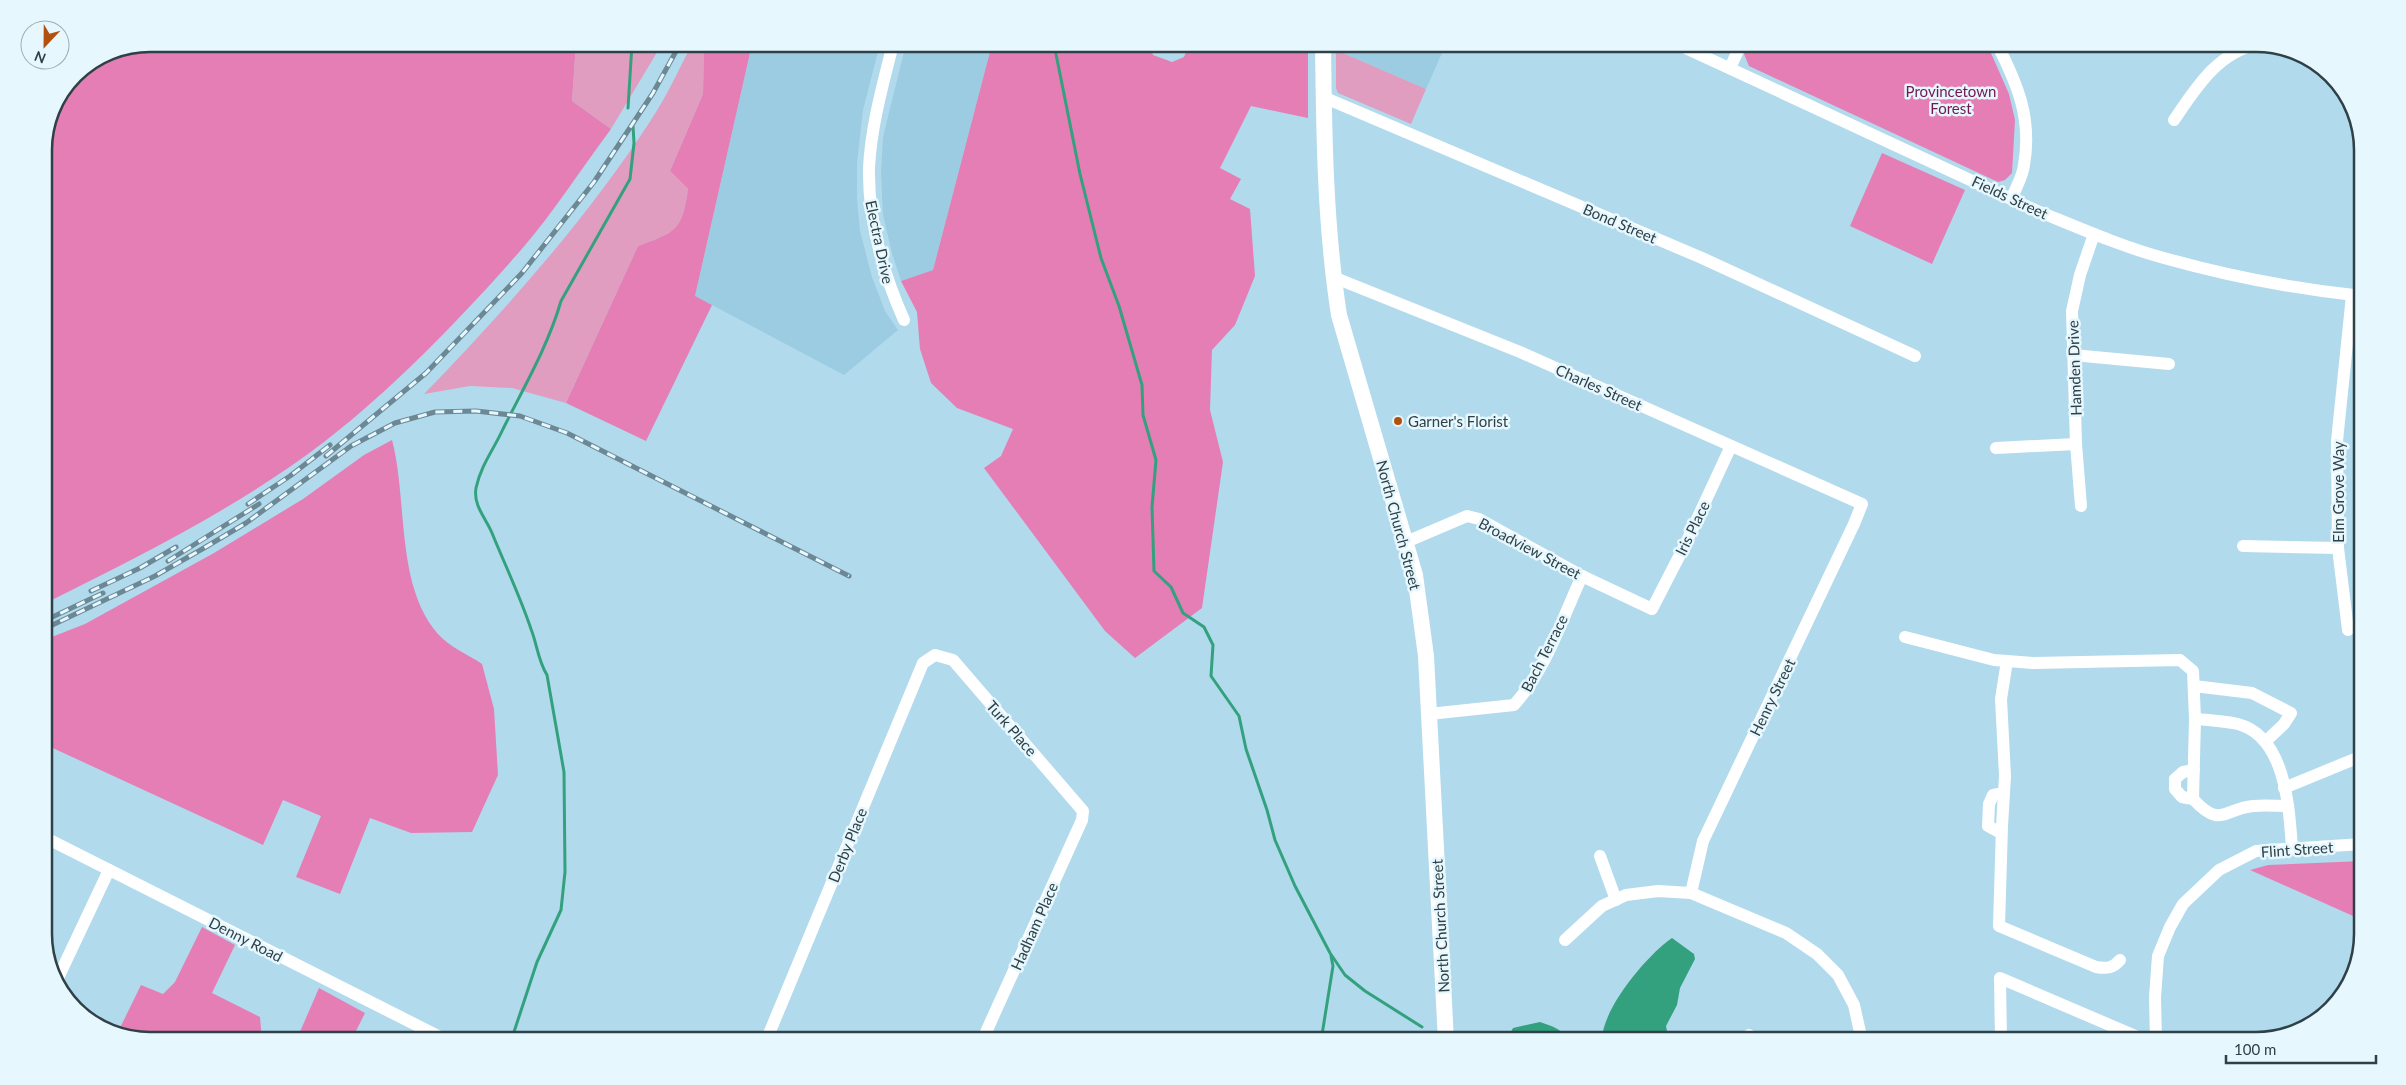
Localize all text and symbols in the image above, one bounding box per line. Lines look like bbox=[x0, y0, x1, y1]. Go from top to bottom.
north arrow bbox=[20, 20, 70, 70]
text: N bbox=[32, 48, 48, 67]
park label: Provincetown Forest bbox=[1906, 82, 1996, 117]
street label: Fields Street bbox=[1969, 172, 2051, 223]
street label: Electra Drive bbox=[862, 199, 898, 286]
street label: Bond Street bbox=[1580, 199, 1660, 247]
street label: Hamden Drive bbox=[2063, 320, 2085, 416]
street label: Charles Street bbox=[1553, 360, 1646, 414]
place label: Garner's Florist bbox=[1408, 412, 1509, 430]
marker: Garner's Florist bbox=[1392, 415, 1404, 427]
street label: Elm Grove Way bbox=[2329, 441, 2347, 543]
street label: North Church Street bbox=[1373, 458, 1425, 592]
street label: Iris Place bbox=[1671, 498, 1713, 558]
street label: Broadview Street bbox=[1476, 514, 1585, 583]
street label: Bach Terrace bbox=[1517, 611, 1571, 695]
street label: Henry Street bbox=[1746, 655, 1799, 739]
street label: Turk Place bbox=[983, 697, 1041, 759]
street label: Derby Place bbox=[824, 805, 870, 885]
street label: Flint Street bbox=[2260, 837, 2334, 861]
street label: North Church Street bbox=[1427, 858, 1452, 993]
street label: Hadham Place bbox=[1007, 879, 1061, 973]
street label: Denny Road bbox=[206, 913, 286, 965]
scale bar bbox=[2226, 1032, 2376, 1064]
text: 100 m bbox=[2234, 1040, 2276, 1058]

